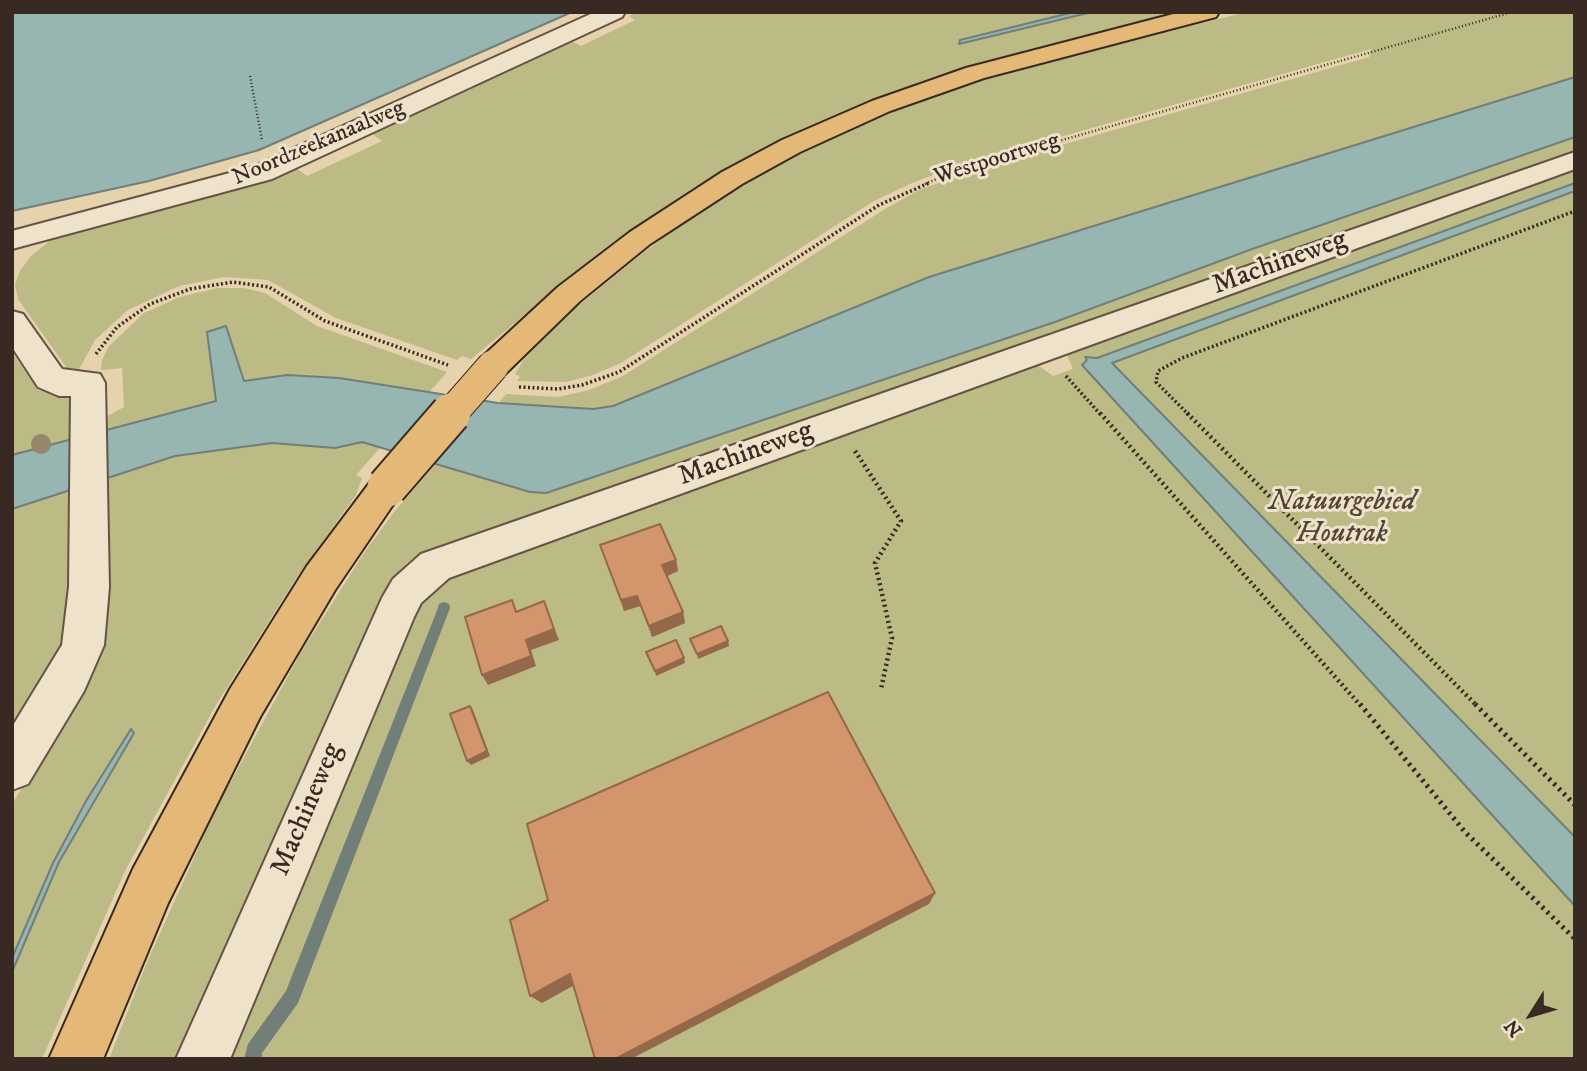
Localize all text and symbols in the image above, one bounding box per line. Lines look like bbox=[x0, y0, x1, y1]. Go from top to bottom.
street label: Noordzeekanaalweg bbox=[229, 95, 409, 193]
street label: Westpoortweg bbox=[931, 128, 1063, 192]
street label: Machineweg bbox=[1208, 224, 1352, 304]
street label: Machineweg bbox=[674, 415, 818, 495]
park label: Natuurgebied Houtrak bbox=[1269, 486, 1415, 552]
street label: Machineweg bbox=[265, 739, 351, 881]
north arrow bbox=[1496, 980, 1566, 1050]
text: N bbox=[1500, 1015, 1528, 1041]

